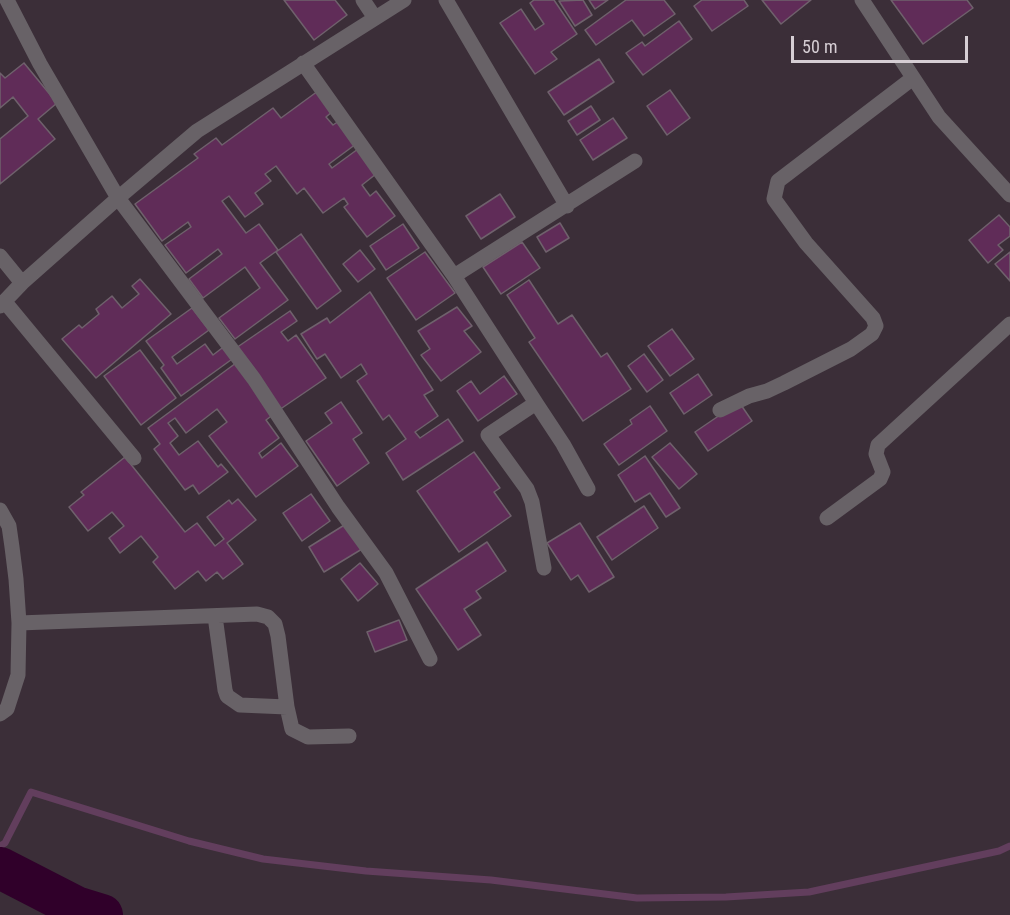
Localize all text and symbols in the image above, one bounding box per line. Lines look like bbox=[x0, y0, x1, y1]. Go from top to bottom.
scale bar bbox=[794, 24, 971, 62]
text: 50 m bbox=[802, 36, 837, 57]

